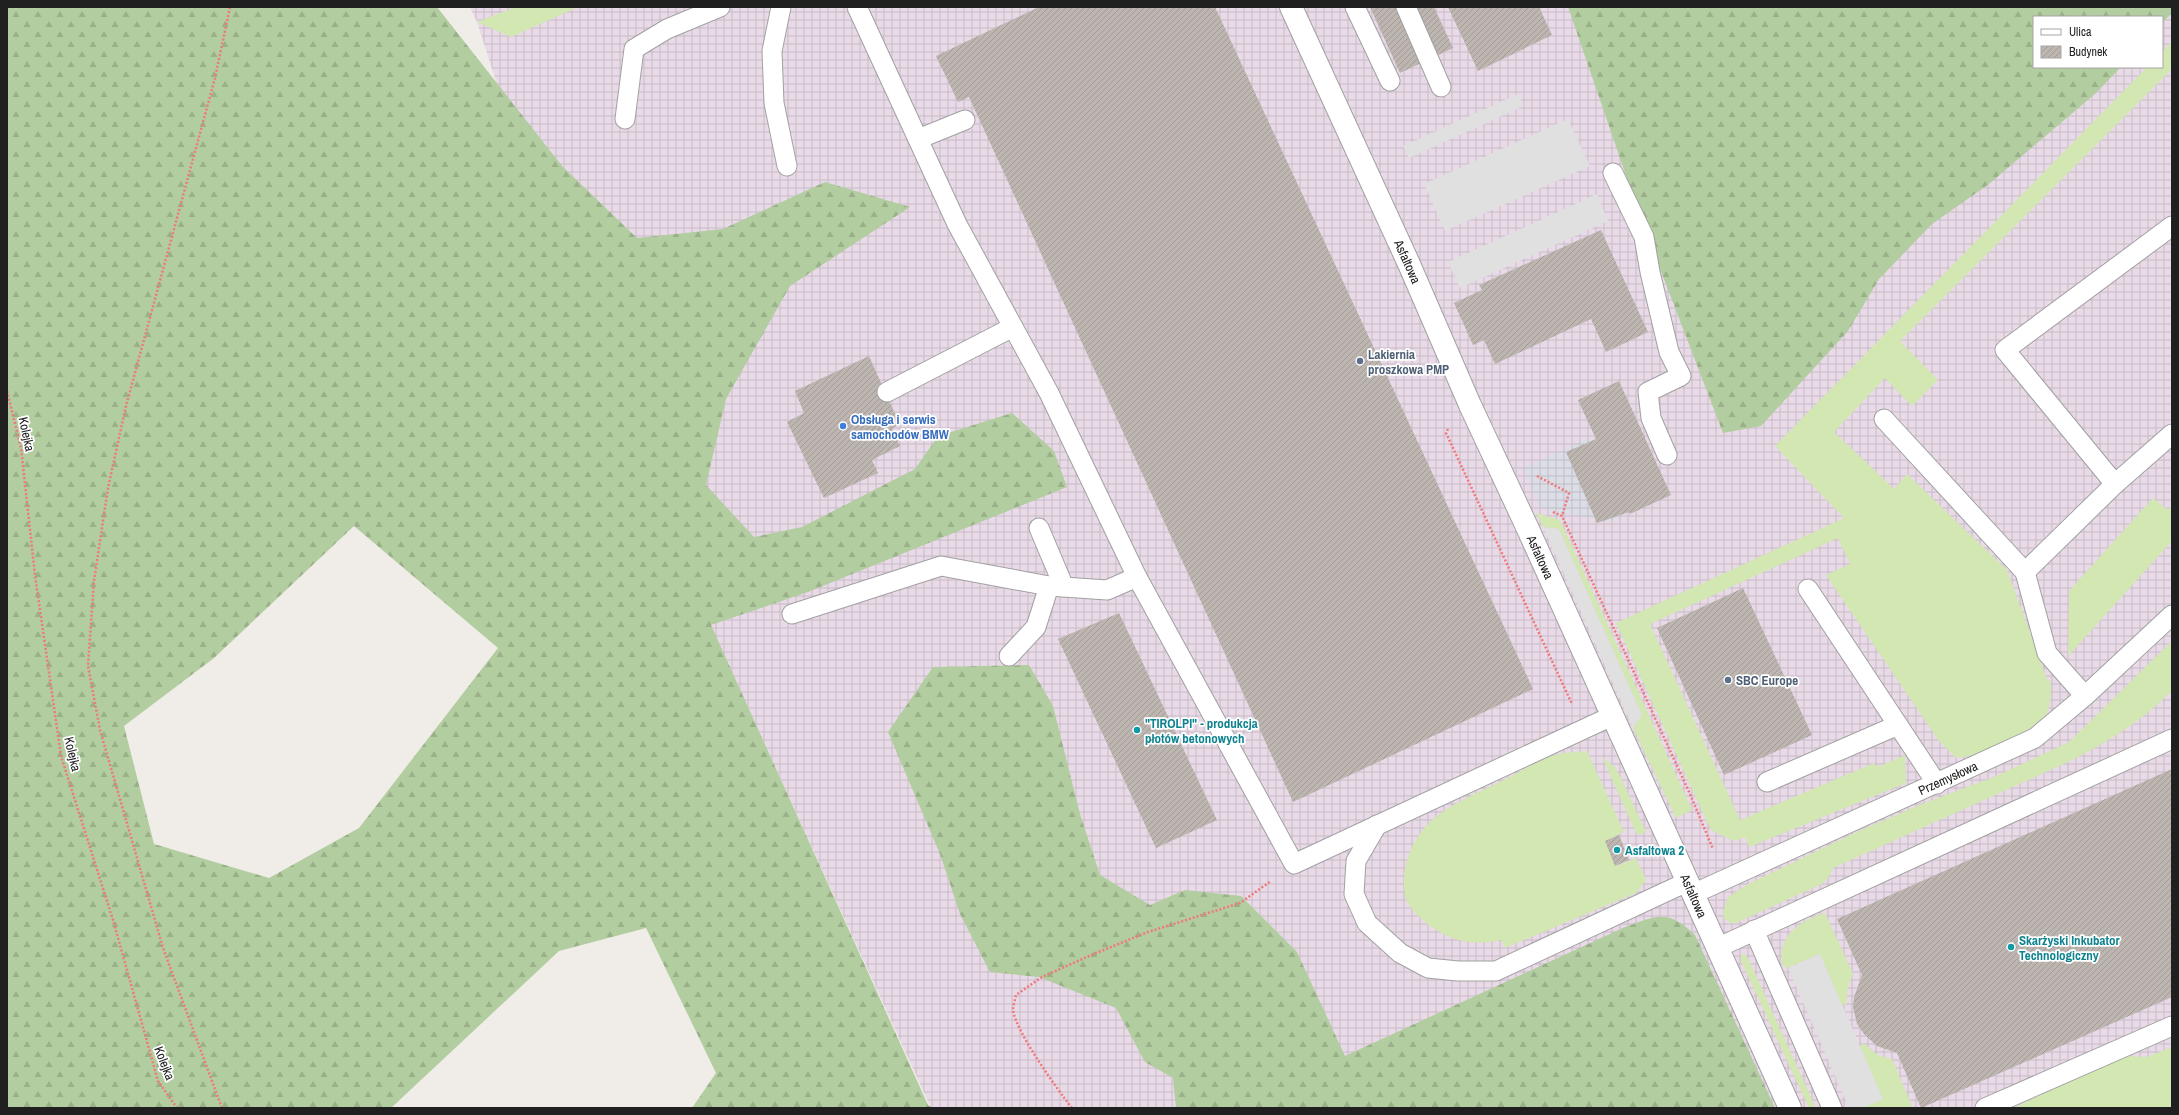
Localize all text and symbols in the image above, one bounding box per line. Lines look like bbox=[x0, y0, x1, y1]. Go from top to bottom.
legend bbox=[2033, 16, 2163, 68]
text: Ulica bbox=[2069, 24, 2092, 40]
text: Budynek bbox=[2069, 44, 2107, 60]
street label: Asfaltowa bbox=[1390, 236, 1424, 286]
place label: Lakiernia proszkowa PMP bbox=[1368, 346, 1449, 378]
marker: Lakiernia proszkowa PMP bbox=[1355, 356, 1365, 366]
place label: Obsługa i serwis samochodów BMW bbox=[851, 411, 950, 443]
street label: Kolejka bbox=[15, 415, 38, 453]
marker: Obsługa i serwis samochodów BMW bbox=[838, 421, 848, 431]
street label: Asfaltowa bbox=[1522, 532, 1557, 582]
place label: SBC Europe bbox=[1736, 672, 1798, 689]
marker: SBC Europe bbox=[1723, 675, 1733, 685]
place label: "TIROLPI" - produkcja płotów betonowych bbox=[1145, 715, 1258, 747]
marker: "TIROLPI" - produkcja płotów betonowych bbox=[1132, 725, 1142, 735]
street label: Kolejka bbox=[60, 735, 85, 773]
street label: Przemysłowa bbox=[1916, 757, 1980, 799]
place label: Asfaltowa 2 bbox=[1625, 842, 1684, 859]
marker: Asfaltowa 2 bbox=[1612, 845, 1622, 855]
street label: Asfaltowa bbox=[1676, 871, 1711, 921]
place label: Skarżyski Inkubator Technologiczny bbox=[2019, 932, 2121, 964]
marker: Skarżyski Inkubator Technologiczny bbox=[2006, 942, 2016, 952]
street label: Kolejka bbox=[150, 1044, 179, 1083]

